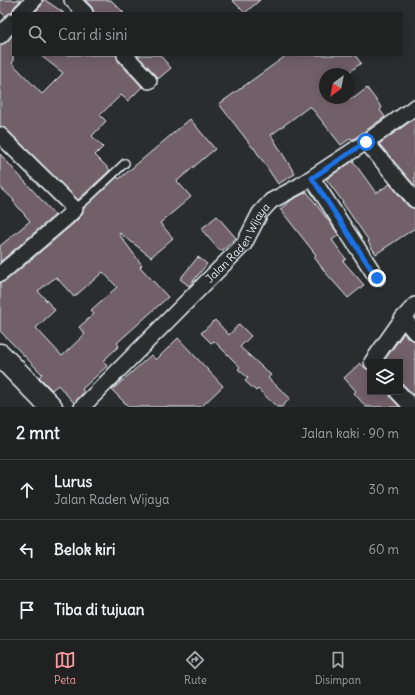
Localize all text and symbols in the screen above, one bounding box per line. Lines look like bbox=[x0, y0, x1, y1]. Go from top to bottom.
search box bbox=[12, 12, 403, 56]
icon: search bbox=[26, 23, 48, 45]
text: Cari di sini bbox=[58, 25, 127, 44]
north arrow bbox=[319, 68, 355, 104]
route start bbox=[357, 133, 375, 151]
street label: Jalan Raden Wijaya bbox=[203, 200, 273, 286]
route end bbox=[368, 269, 386, 287]
map controls bbox=[367, 359, 403, 395]
button: layers bbox=[367, 359, 403, 395]
text: 2 mnt bbox=[16, 422, 60, 444]
text: Jalan kaki · 90 m bbox=[301, 425, 399, 442]
text: Lurus bbox=[54, 472, 92, 491]
icon: ahead bbox=[16, 479, 38, 501]
text: 30 m bbox=[369, 481, 399, 498]
text: Jalan Raden Wijaya bbox=[54, 491, 170, 508]
icon: left bbox=[16, 539, 38, 561]
text: Belok kiri bbox=[54, 540, 115, 559]
text: 60 m bbox=[368, 541, 399, 558]
icon: arrive bbox=[16, 599, 38, 621]
text: Tiba di tujuan bbox=[54, 600, 144, 619]
tab: Peta bbox=[54, 649, 76, 687]
tab: Rute bbox=[184, 649, 207, 687]
tab: Disimpan bbox=[315, 649, 361, 687]

